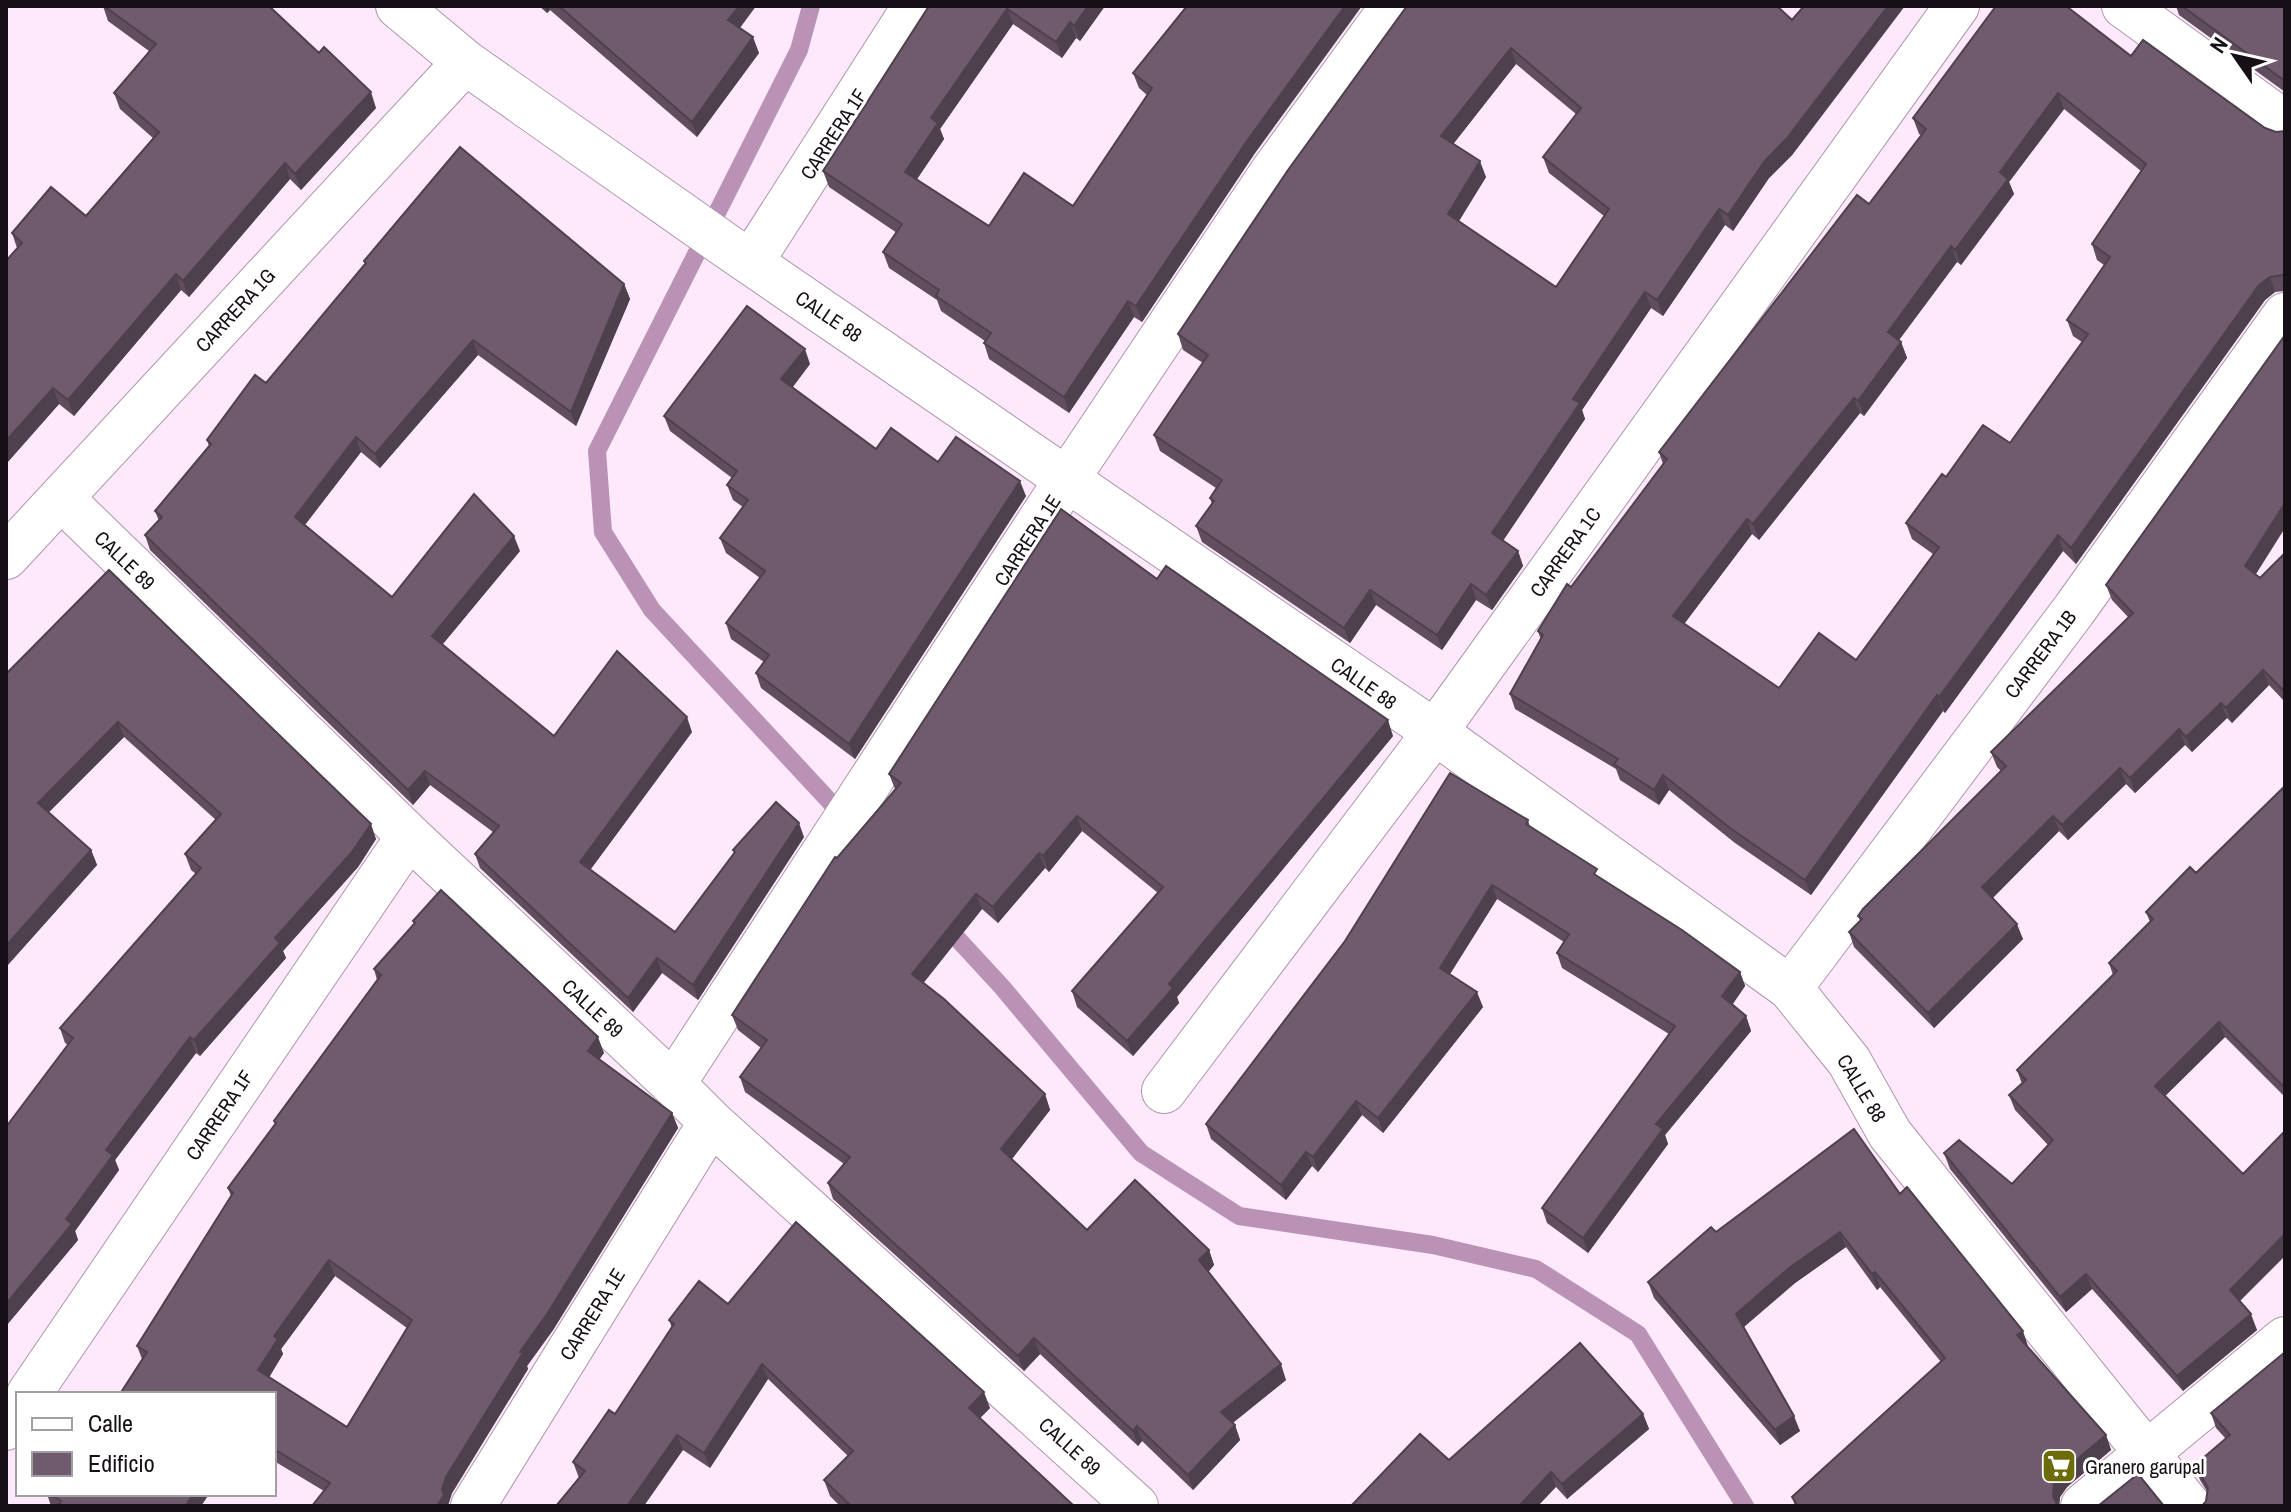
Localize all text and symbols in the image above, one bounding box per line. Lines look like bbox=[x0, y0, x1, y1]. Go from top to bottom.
north arrow bbox=[2195, 16, 2275, 96]
text: N bbox=[2202, 31, 2234, 59]
street label: CARRERA 1F bbox=[794, 83, 872, 185]
street label: CARRERA 1G bbox=[189, 262, 281, 358]
street label: CALLE 88 bbox=[790, 284, 868, 348]
street label: CARRERA 1E bbox=[987, 489, 1067, 591]
street label: CARRERA 1C bbox=[1523, 502, 1607, 602]
street label: CALLE 89 bbox=[89, 524, 161, 596]
street label: CARRERA 1B bbox=[1998, 604, 2082, 704]
street label: CALLE 88 bbox=[1326, 650, 1402, 716]
street label: CALLE 89 bbox=[556, 973, 630, 1043]
street label: CALLE 88 bbox=[1831, 1049, 1893, 1127]
street label: CARRERA 1F bbox=[179, 1065, 259, 1165]
street label: CARRERA 1E bbox=[553, 1263, 631, 1365]
legend bbox=[16, 1392, 276, 1496]
text: Calle bbox=[88, 1407, 133, 1439]
street label: CALLE 89 bbox=[1033, 1411, 1107, 1481]
text: Edificio bbox=[88, 1447, 155, 1479]
supermarket icon: Granero garupal bbox=[2040, 1447, 2078, 1485]
place label: Granero garupal bbox=[2085, 1453, 2204, 1480]

